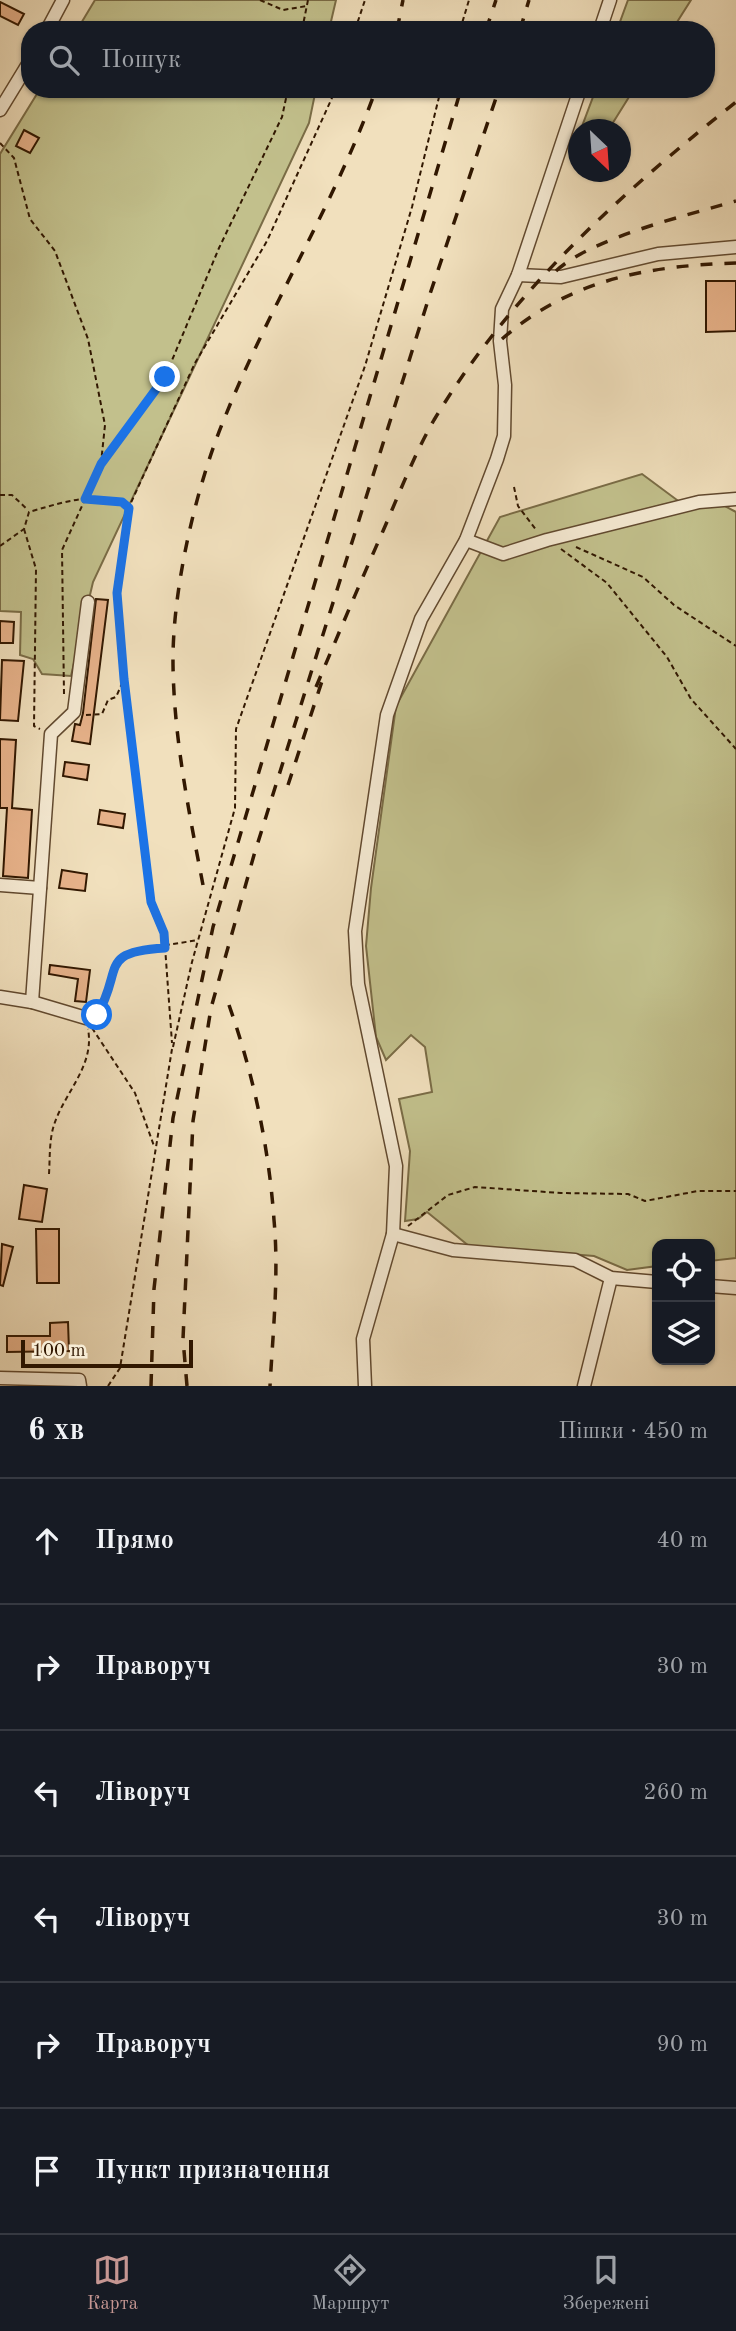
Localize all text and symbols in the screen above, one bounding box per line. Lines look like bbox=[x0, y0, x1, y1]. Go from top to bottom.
search box bbox=[21, 21, 715, 98]
icon: search bbox=[45, 41, 83, 79]
text: Пошук bbox=[101, 47, 181, 73]
north arrow bbox=[568, 119, 631, 182]
route end bbox=[149, 361, 180, 392]
route start bbox=[81, 999, 112, 1030]
map controls bbox=[652, 1239, 715, 1365]
button: locate bbox=[652, 1239, 715, 1302]
button: layers bbox=[652, 1302, 715, 1365]
scale bar bbox=[21, 1337, 192, 1369]
text: 100 m bbox=[32, 1342, 85, 1361]
text: 6 хв bbox=[28, 1416, 84, 1446]
text: Пішки · 450 m bbox=[558, 1420, 708, 1443]
icon: ahead bbox=[28, 1522, 66, 1560]
text: Прямо bbox=[95, 1528, 174, 1554]
text: 40 m bbox=[657, 1529, 708, 1552]
icon: right bbox=[28, 1648, 66, 1686]
text: Праворуч bbox=[95, 1654, 211, 1680]
text: 30 m bbox=[657, 1655, 708, 1678]
icon: left bbox=[28, 1774, 66, 1812]
text: Ліворуч bbox=[95, 1780, 190, 1806]
text: 260 m bbox=[643, 1781, 708, 1804]
icon: left bbox=[28, 1900, 66, 1938]
text: Ліворуч bbox=[95, 1906, 190, 1932]
text: 30 m bbox=[657, 1907, 708, 1930]
icon: right bbox=[28, 2026, 66, 2064]
text: Праворуч bbox=[95, 2032, 211, 2058]
text: 90 m bbox=[657, 2033, 708, 2056]
icon: arrive bbox=[28, 2152, 66, 2190]
text: Пункт призначення bbox=[95, 2158, 330, 2184]
tab: Карта bbox=[87, 2251, 138, 2316]
tab: Маршрут bbox=[311, 2251, 389, 2316]
tab: Збережені bbox=[563, 2251, 649, 2316]

